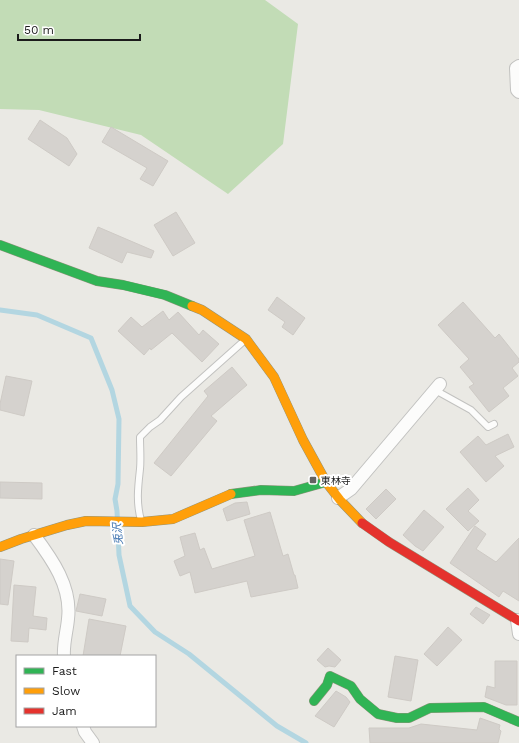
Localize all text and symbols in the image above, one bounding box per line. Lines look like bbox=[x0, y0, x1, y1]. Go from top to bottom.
scale bar bbox=[18, 16, 140, 42]
text: 50 m bbox=[24, 23, 54, 37]
marker: 東林寺 bbox=[308, 475, 318, 485]
place label: 東林寺 bbox=[321, 475, 351, 486]
water label: 兎沢 bbox=[110, 520, 125, 546]
legend bbox=[16, 655, 156, 727]
text: Fast bbox=[52, 664, 77, 678]
text: Slow bbox=[52, 684, 80, 698]
text: Jam bbox=[52, 704, 77, 718]

